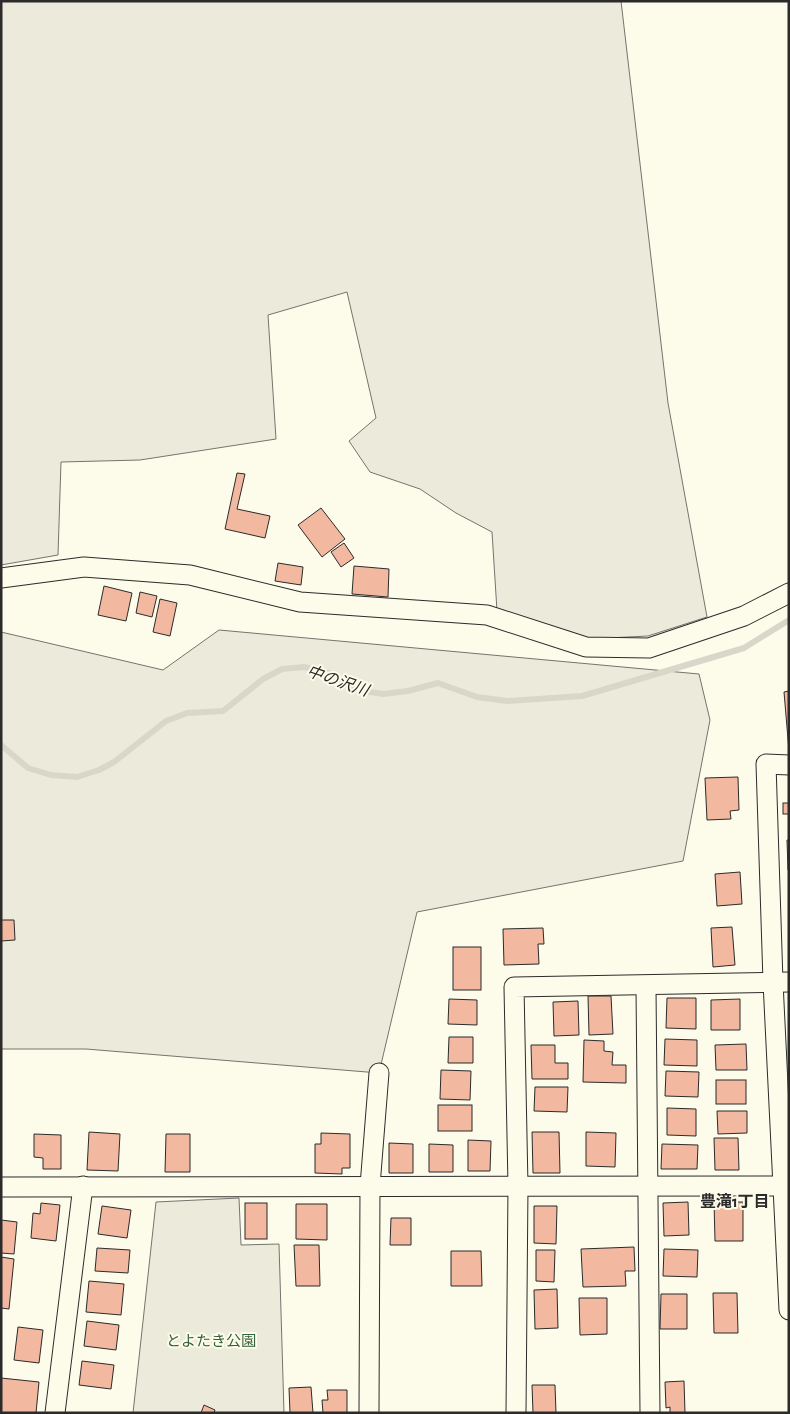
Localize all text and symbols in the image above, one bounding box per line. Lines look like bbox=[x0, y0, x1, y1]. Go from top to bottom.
water label: 中の沢川 bbox=[305, 662, 373, 700]
district label: 豊滝1丁目 bbox=[700, 1193, 770, 1210]
park label: とよたき公園 bbox=[166, 1333, 256, 1349]

